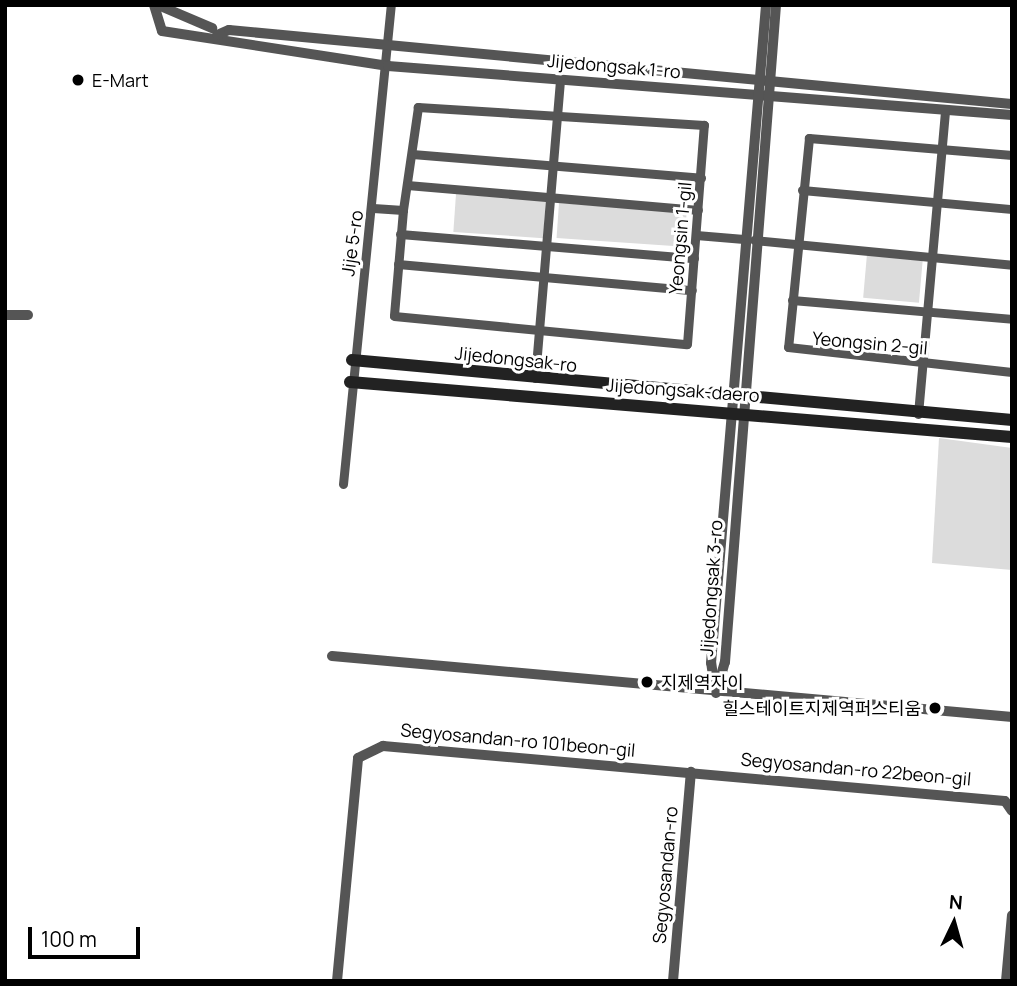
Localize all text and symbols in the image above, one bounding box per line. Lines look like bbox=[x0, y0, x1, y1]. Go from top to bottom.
street label: Jijedongsak 1-ro bbox=[546, 49, 682, 83]
place label: E-Mart bbox=[92, 69, 149, 91]
marker: E-Mart bbox=[70, 72, 86, 88]
street label: Yeongsin 1-gil bbox=[664, 181, 696, 295]
street label: Jije 5-ro bbox=[337, 209, 367, 277]
street label: Yeongsin 2-gil bbox=[811, 327, 929, 359]
street label: Jijedongsak-ro bbox=[454, 342, 578, 376]
street label: Jijedongsak-daero bbox=[606, 374, 760, 406]
street label: Jijedongsak 3-ro bbox=[695, 519, 727, 657]
place label: 지제역자이 bbox=[661, 671, 744, 693]
marker: 지제역자이 bbox=[639, 674, 655, 690]
place label: 힐스테이트지제역퍼스티움 bbox=[722, 697, 921, 719]
marker: 힐스테이트지제역퍼스티움 bbox=[927, 700, 943, 716]
street label: Segyosandan-ro 101beon-gil bbox=[400, 719, 636, 761]
street label: Segyosandan-ro 22beon-gil bbox=[740, 748, 972, 790]
street label: Segyosandan-ro bbox=[648, 805, 682, 945]
north arrow bbox=[919, 888, 989, 958]
text: N bbox=[948, 889, 964, 916]
scale bar bbox=[32, 912, 144, 956]
text: 100 m bbox=[41, 925, 97, 953]

